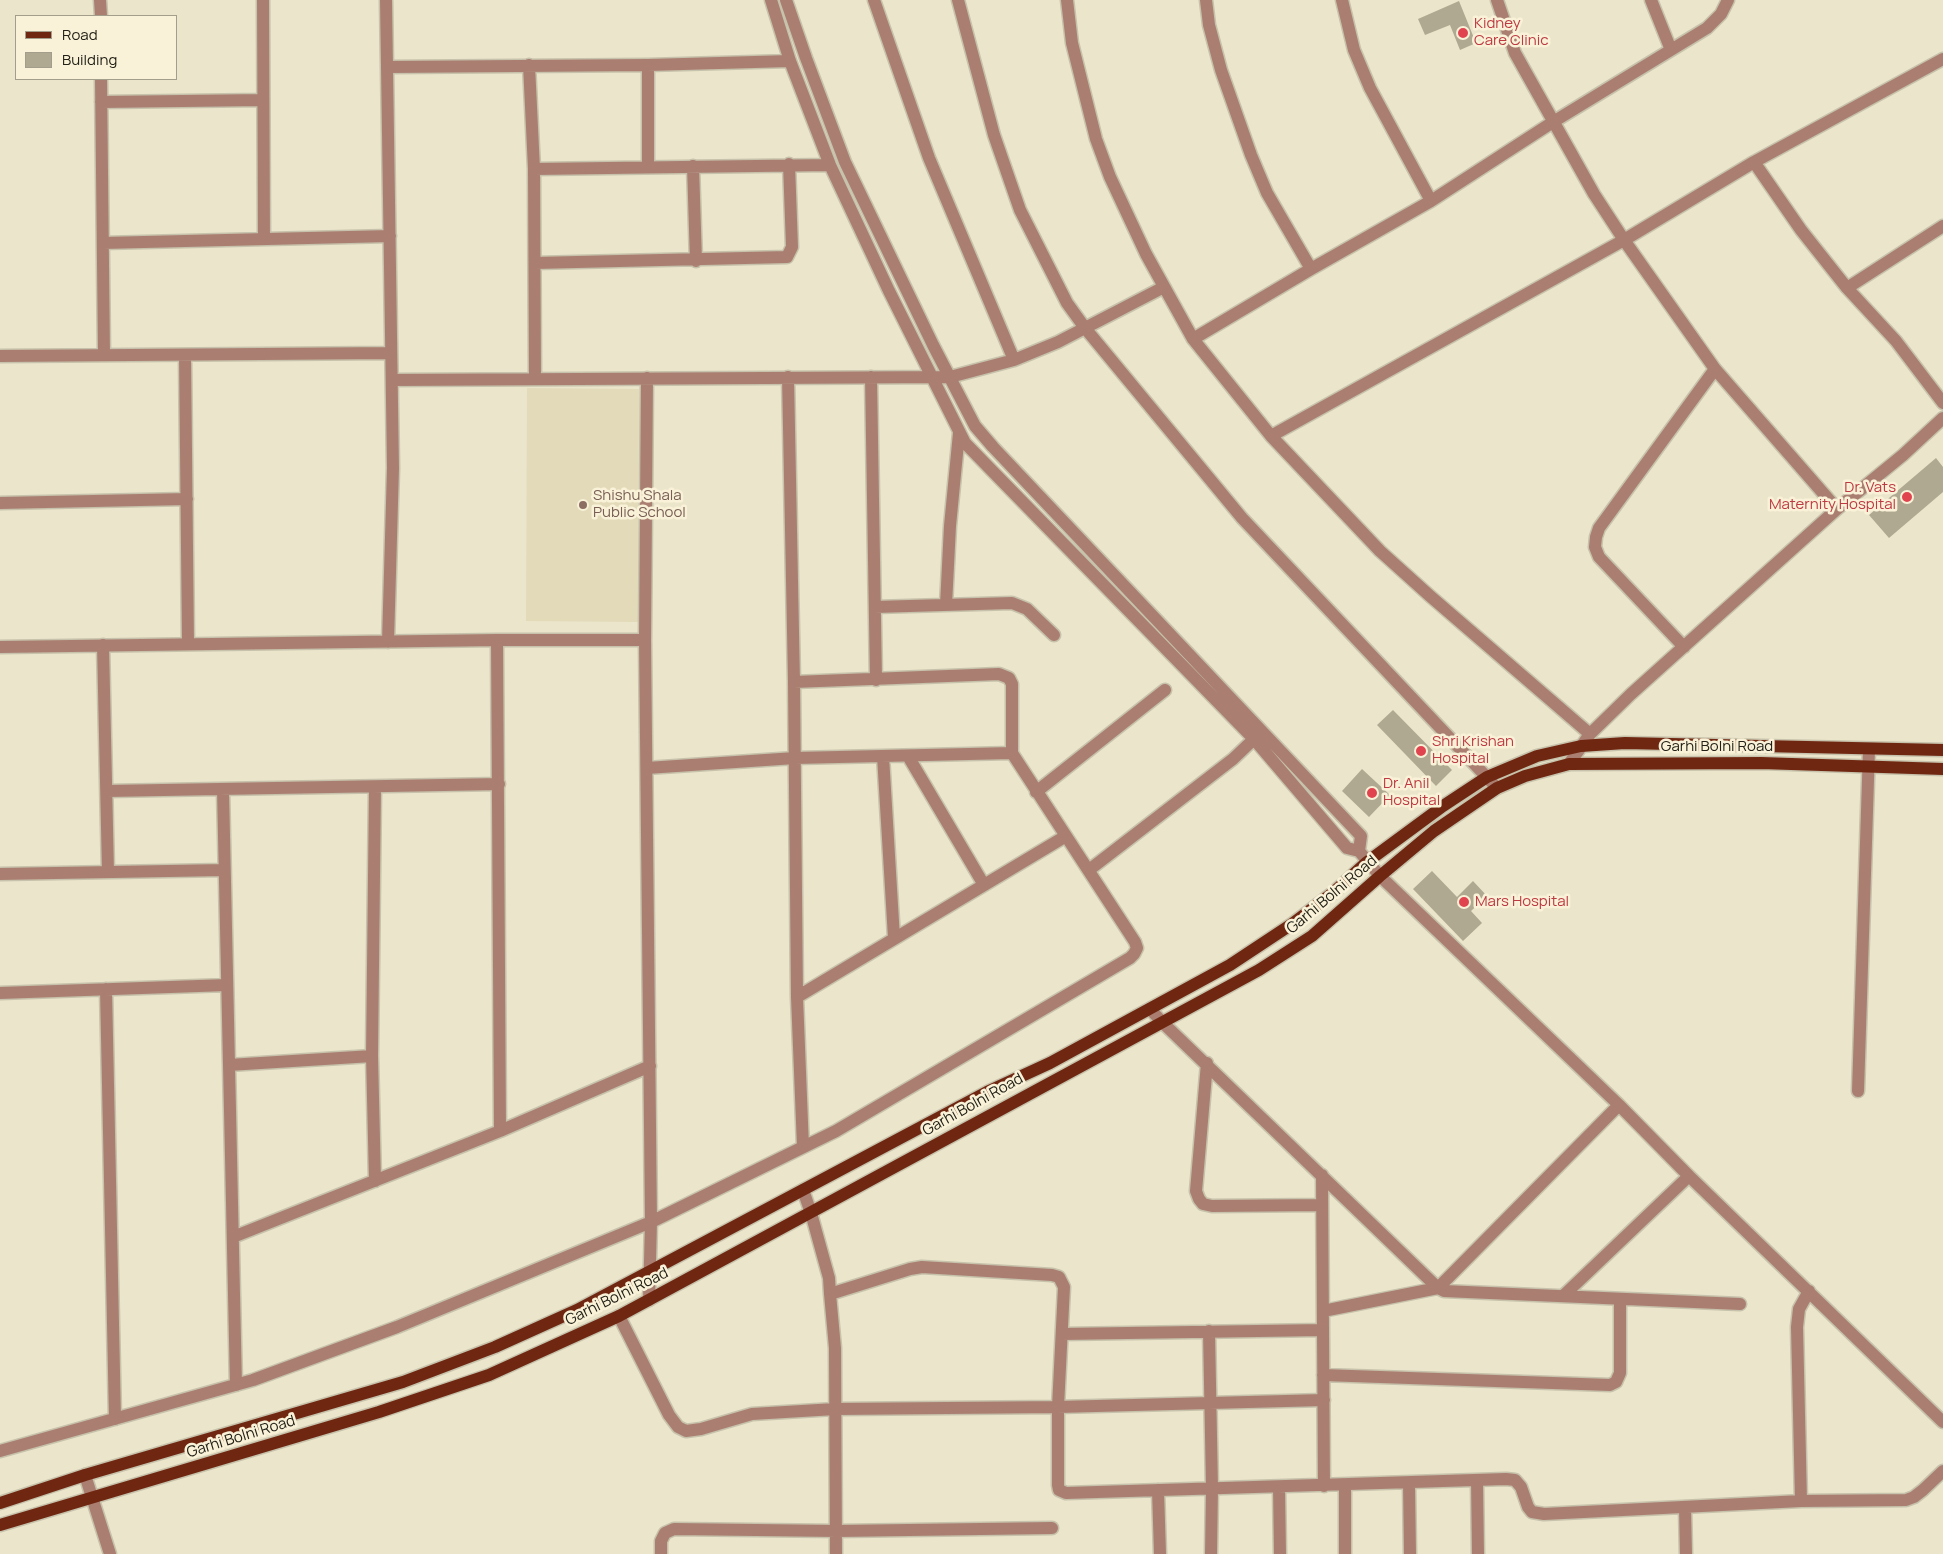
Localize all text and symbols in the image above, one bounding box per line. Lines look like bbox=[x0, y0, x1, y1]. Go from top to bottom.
legend bbox=[15, 15, 178, 80]
place label: Kidney Care Clinic bbox=[1474, 15, 1549, 50]
text: Road bbox=[62, 24, 98, 45]
marker: Kidney Care Clinic bbox=[1456, 26, 1470, 40]
text: Building bbox=[62, 49, 117, 70]
place label: Dr. Vats Maternity Hospital bbox=[1769, 479, 1896, 514]
place label: Shishu Shala Public School bbox=[593, 487, 686, 522]
marker: Dr. Vats Maternity Hospital bbox=[1900, 490, 1914, 504]
marker: Shishu Shala Public School bbox=[577, 499, 589, 511]
place label: Shri Krishan Hospital bbox=[1432, 733, 1514, 768]
street label: Garhi Bolni Road bbox=[1661, 738, 1773, 756]
marker: Shri Krishan Hospital bbox=[1414, 744, 1428, 758]
place label: Dr. Anil Hospital bbox=[1383, 775, 1440, 810]
marker: Dr. Anil Hospital bbox=[1365, 786, 1379, 800]
street label: Garhi Bolni Road bbox=[1283, 852, 1381, 938]
place label: Mars Hospital bbox=[1475, 893, 1569, 911]
marker: Mars Hospital bbox=[1457, 895, 1471, 909]
street label: Garhi Bolni Road bbox=[920, 1070, 1026, 1140]
street label: Garhi Bolni Road bbox=[563, 1264, 671, 1330]
street label: Garhi Bolni Road bbox=[185, 1412, 297, 1462]

